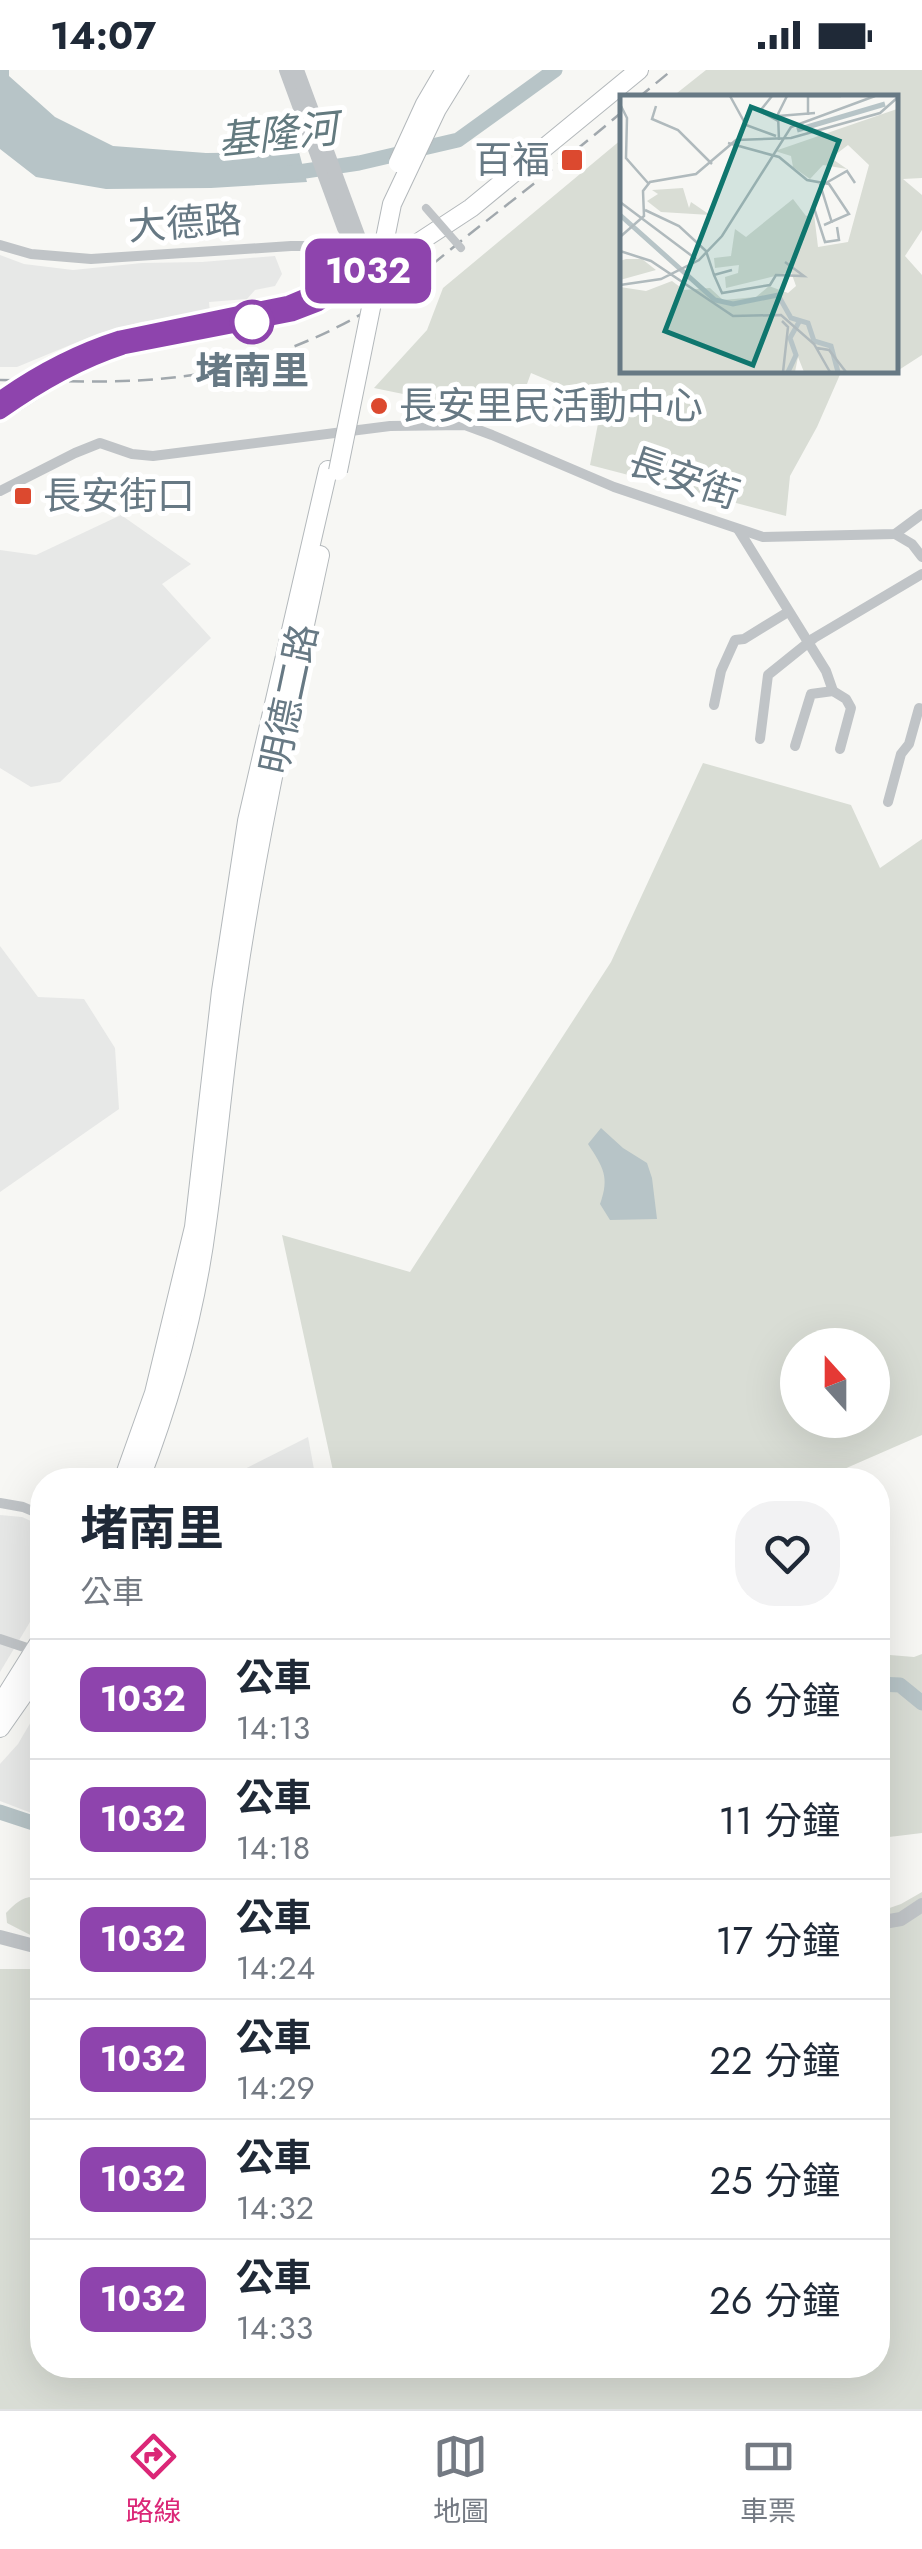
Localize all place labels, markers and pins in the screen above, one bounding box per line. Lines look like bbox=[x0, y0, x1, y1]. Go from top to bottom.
place label: 百福 bbox=[474, 132, 550, 187]
marker: 百福 bbox=[559, 147, 585, 173]
marker: 堵南里 bbox=[231, 301, 273, 343]
place label: 堵南里 bbox=[195, 343, 309, 398]
place label: 長安里民活動中心 bbox=[399, 378, 703, 433]
marker: 長安里民活動中心 bbox=[368, 395, 390, 417]
place label: 長安街口 bbox=[43, 468, 195, 523]
marker: 長安街口 bbox=[12, 485, 34, 507]

